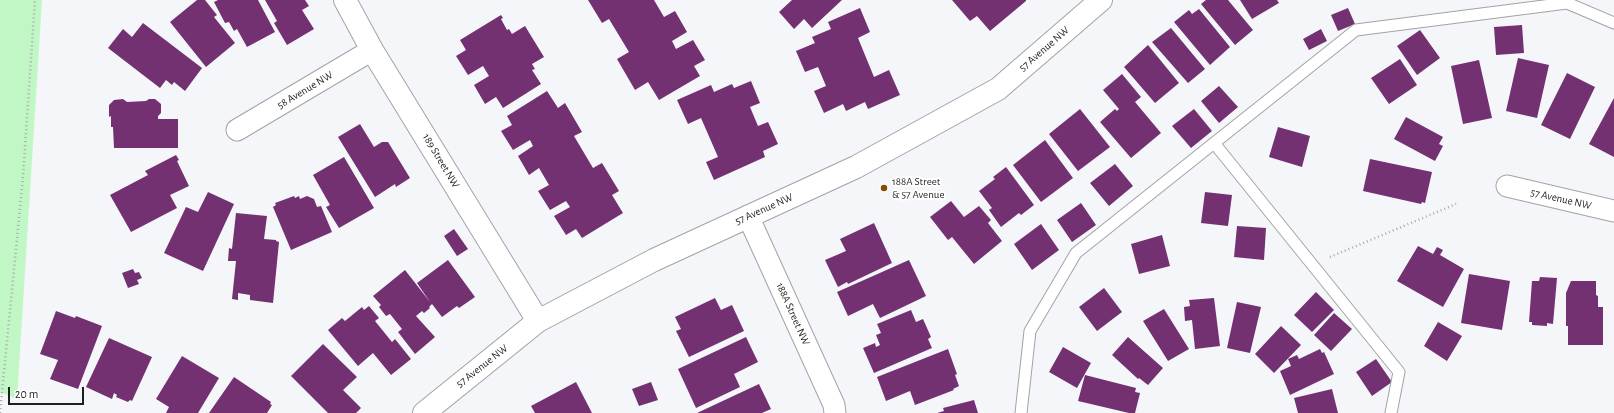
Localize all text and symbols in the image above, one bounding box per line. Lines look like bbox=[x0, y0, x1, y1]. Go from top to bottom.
street label: 57 Avenue NW bbox=[1016, 24, 1072, 74]
street label: 58 Avenue NW bbox=[275, 68, 335, 112]
street label: 189 Street NW bbox=[420, 132, 462, 190]
place label: 188A Street & 57 Avenue bbox=[892, 175, 945, 201]
marker: 188A Street & 57 Avenue bbox=[879, 183, 889, 193]
street label: 57 Avenue NW bbox=[1529, 186, 1593, 212]
street label: 57 Avenue NW bbox=[733, 190, 795, 228]
street label: 188A Street NW bbox=[773, 281, 813, 347]
street label: 57 Avenue NW bbox=[453, 342, 511, 390]
scale bar bbox=[10, 379, 86, 405]
text: 20 m bbox=[15, 388, 38, 400]

